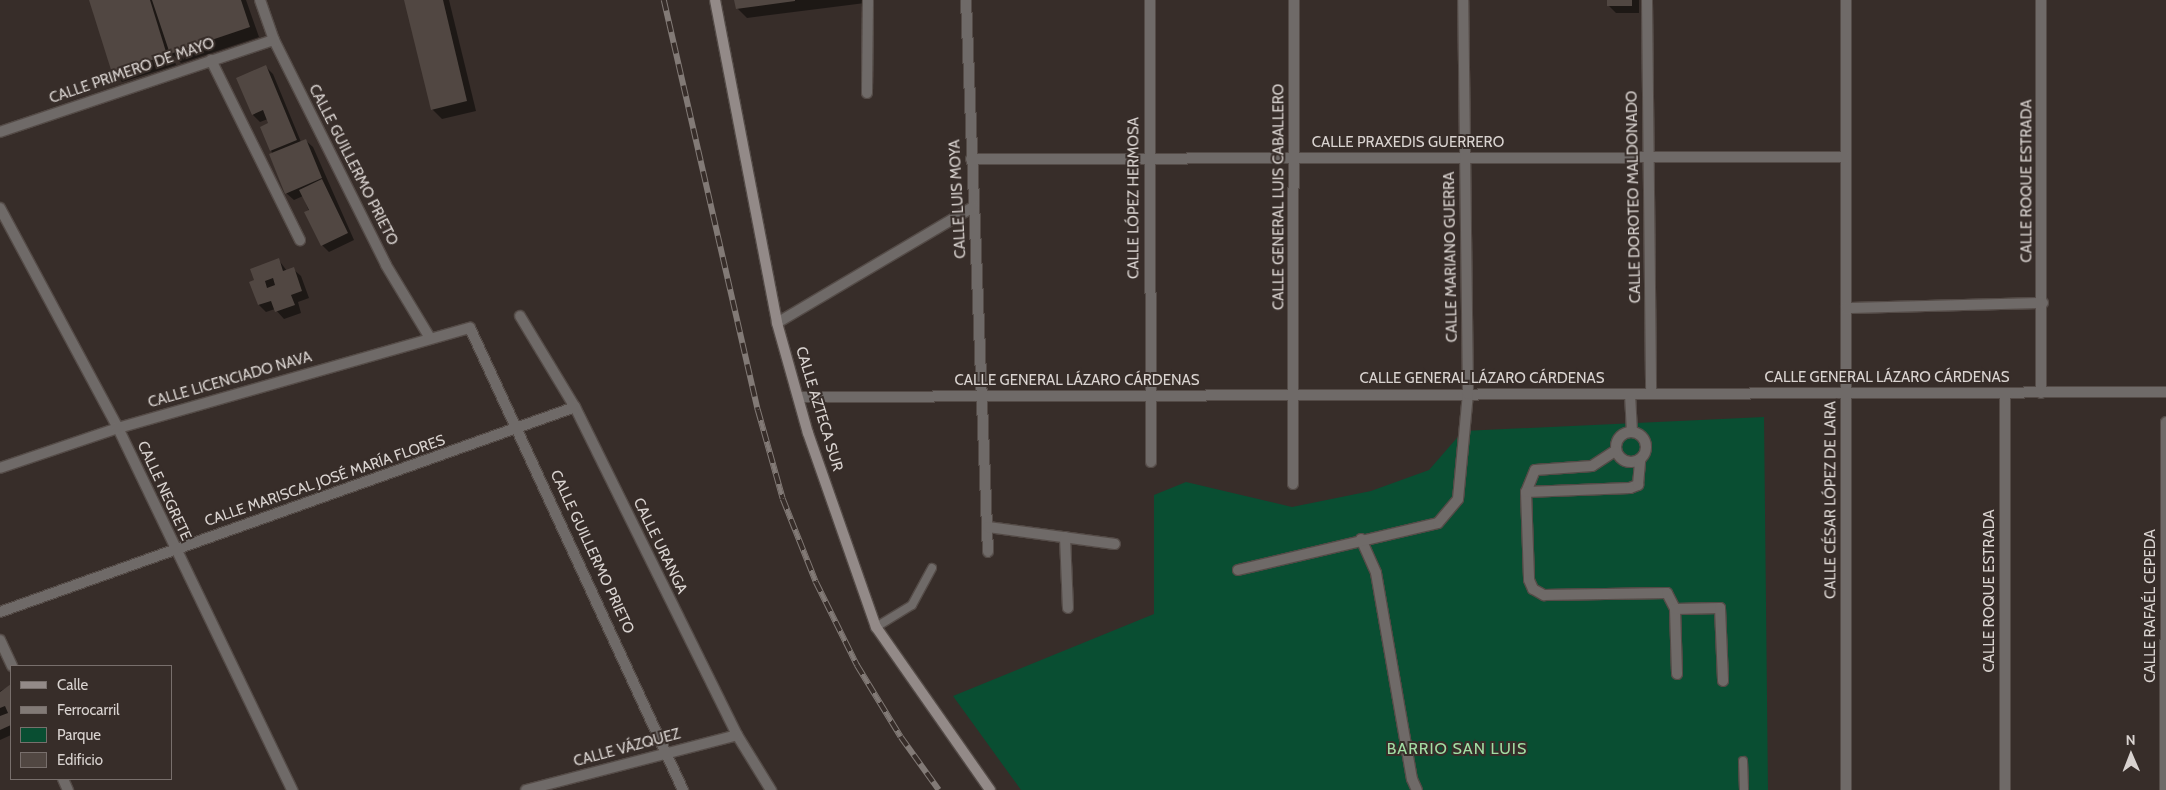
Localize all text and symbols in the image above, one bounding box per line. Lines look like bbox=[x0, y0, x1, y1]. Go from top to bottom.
street label: CALLE PRIMERO DE MAYO bbox=[47, 34, 217, 108]
street label: CALLE GUILLERMO PRIETO bbox=[305, 81, 401, 249]
street label: CALLE GENERAL LUIS CABALLERO bbox=[1270, 84, 1288, 310]
street label: CALLE DOROTEO MALDONADO bbox=[1623, 91, 1645, 303]
street label: CALLE ROQUE ESTRADA bbox=[2018, 99, 2036, 263]
street label: CALLE LÓPEZ HERMOSA bbox=[1125, 117, 1143, 279]
street label: CALLE PRAXEDIS GUERRERO bbox=[1312, 134, 1504, 152]
street label: CALLE LUIS MOYA bbox=[946, 139, 970, 259]
street label: CALLE MARIANO GUERRA bbox=[1441, 171, 1461, 343]
street label: CALLE AZTECA SUR bbox=[791, 345, 847, 473]
street label: CALLE LICENCIADO NAVA bbox=[146, 348, 314, 412]
street label: CALLE GENERAL LÁZARO CÁRDENAS bbox=[1764, 369, 2010, 387]
street label: CALLE GENERAL LÁZARO CÁRDENAS bbox=[1359, 370, 1605, 388]
street label: CALLE GENERAL LÁZARO CÁRDENAS bbox=[954, 372, 1200, 390]
street label: CALLE CÉSAR LÓPEZ DE LARA bbox=[1822, 401, 1840, 599]
street label: CALLE MARISCAL JOSÉ MARÍA FLORES bbox=[202, 431, 448, 531]
street label: CALLE NEGRETE bbox=[133, 438, 195, 544]
street label: CALLE GUILLERMO PRIETO bbox=[546, 467, 638, 637]
street label: CALLE URANGA bbox=[629, 495, 691, 597]
street label: CALLE ROQUE ESTRADA bbox=[1981, 509, 1999, 673]
street label: CALLE RAFAÉL CEPEDA bbox=[2142, 529, 2160, 683]
legend bbox=[10, 665, 172, 780]
text: Calle bbox=[57, 676, 88, 694]
text: Ferrocarril bbox=[57, 701, 120, 719]
street label: CALLE VÁZQUEZ bbox=[572, 725, 682, 771]
text: Parque bbox=[57, 726, 101, 744]
north arrow bbox=[2106, 730, 2156, 780]
text: N bbox=[2126, 731, 2136, 749]
district label: BARRIO SAN LUIS bbox=[1385, 739, 1529, 759]
text: Edificio bbox=[57, 751, 103, 769]

